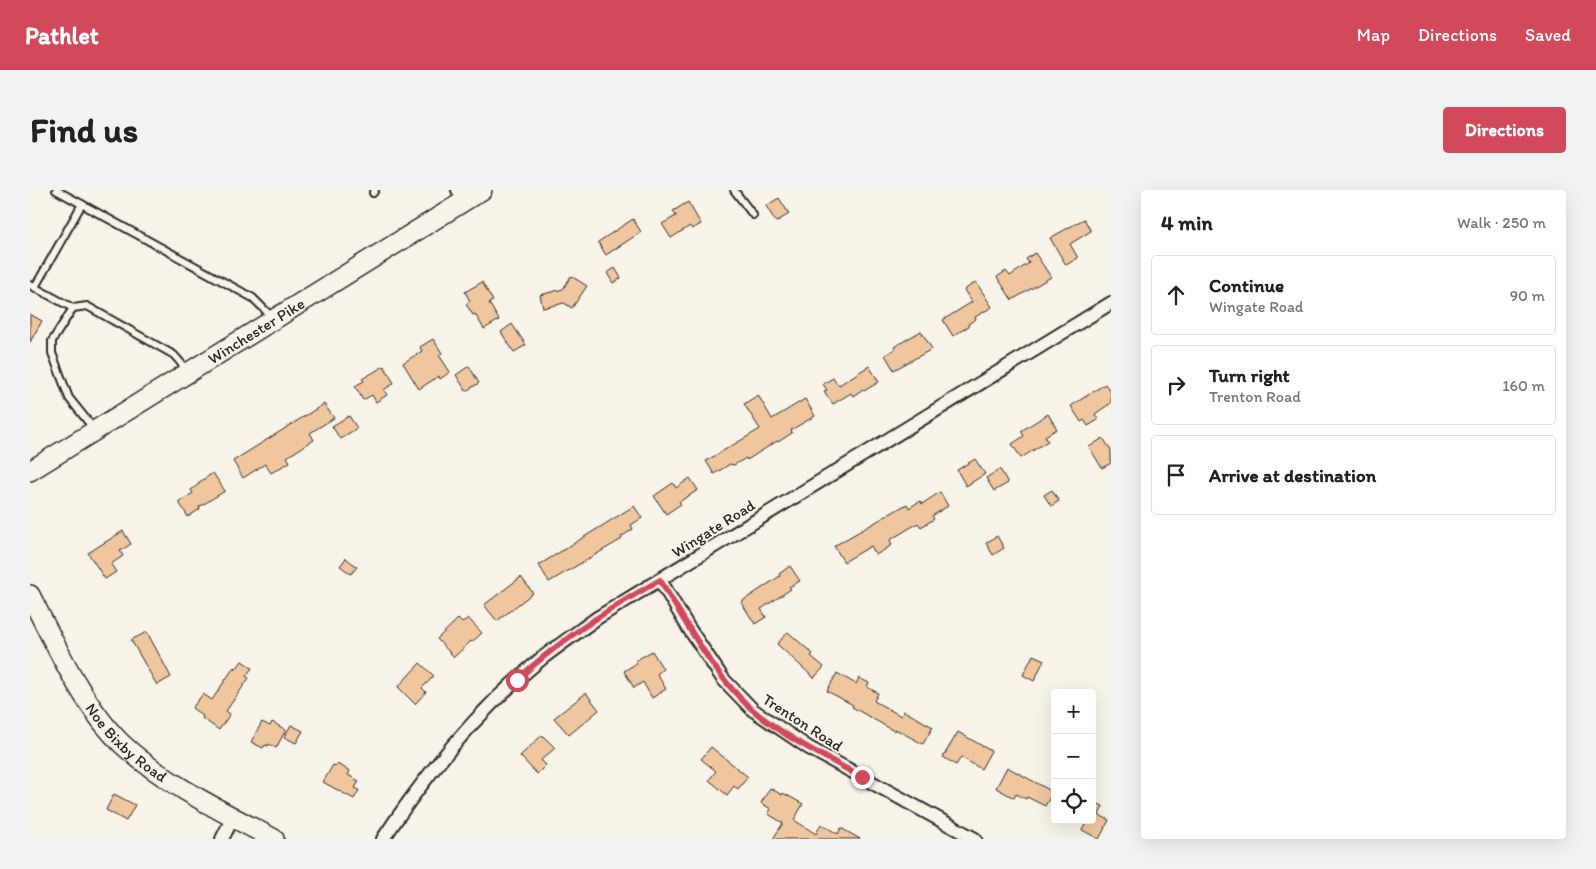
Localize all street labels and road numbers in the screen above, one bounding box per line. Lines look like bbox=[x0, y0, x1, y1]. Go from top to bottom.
street label: Winchester Pike bbox=[204, 294, 308, 368]
street label: Wingate Road bbox=[668, 495, 759, 562]
street label: Trenton Road bbox=[759, 689, 847, 756]
street label: Noe Bixby Road bbox=[81, 699, 171, 786]

